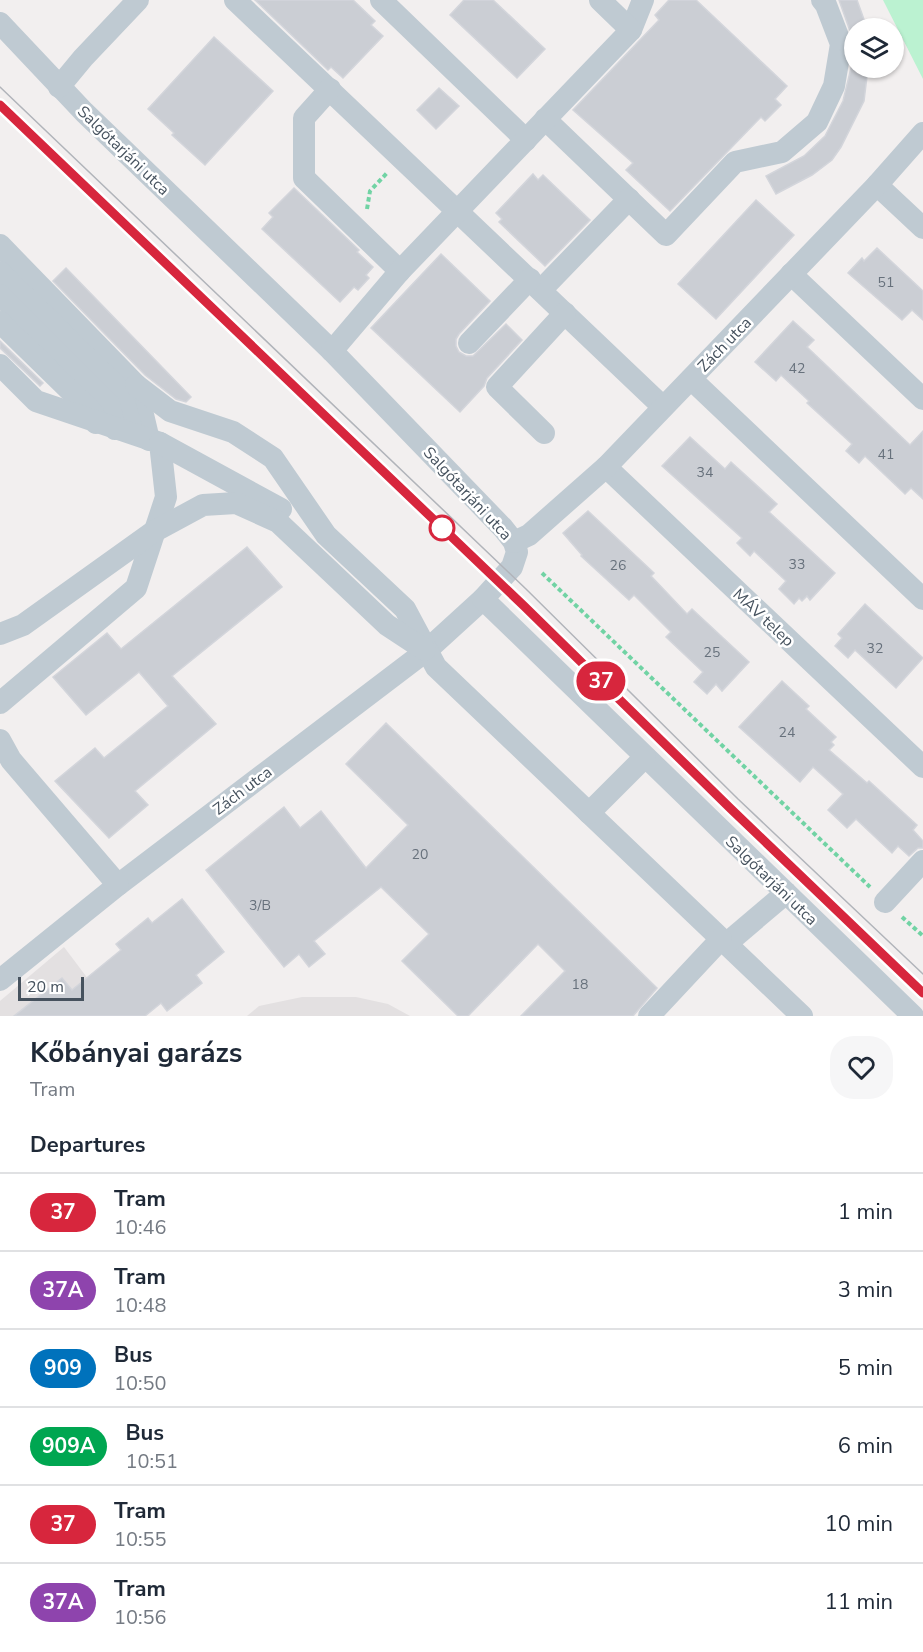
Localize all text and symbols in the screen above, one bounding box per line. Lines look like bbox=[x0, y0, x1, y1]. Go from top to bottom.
map controls bbox=[844, 18, 904, 78]
button: layers bbox=[844, 18, 904, 78]
street label: Salgótarjáni utca bbox=[72, 101, 174, 200]
house number: 51 bbox=[878, 273, 894, 292]
street label: Zách utca bbox=[693, 312, 756, 377]
house number: 42 bbox=[789, 359, 805, 378]
street label: Salgótarjáni utca bbox=[418, 442, 516, 545]
house number: 41 bbox=[878, 445, 894, 464]
house number: 34 bbox=[697, 463, 713, 482]
unlabelled marker bbox=[429, 515, 455, 541]
house number: 33 bbox=[789, 555, 805, 574]
house number: 26 bbox=[610, 556, 626, 575]
street label: MÁV telep bbox=[728, 584, 799, 652]
house number: 32 bbox=[867, 639, 883, 658]
house number: 25 bbox=[704, 643, 720, 662]
line badge: 37 bbox=[574, 662, 628, 700]
text: 37 bbox=[588, 667, 614, 695]
house number: 24 bbox=[779, 723, 795, 742]
street label: Zách utca bbox=[209, 761, 277, 820]
street label: Salgótarjáni utca bbox=[720, 831, 822, 930]
house number: 20 bbox=[412, 845, 428, 864]
house number: 3/B bbox=[249, 896, 271, 915]
scale bar bbox=[18, 974, 84, 1001]
house number: 18 bbox=[572, 975, 588, 994]
text: 20 m bbox=[27, 976, 64, 998]
text: Kőbányai garázs bbox=[30, 1034, 242, 1072]
button: heart bbox=[830, 1036, 893, 1099]
text: Tram bbox=[30, 1076, 75, 1103]
text: Departures bbox=[30, 1130, 145, 1160]
text: Tram bbox=[114, 1184, 166, 1214]
text: 1 min bbox=[838, 1197, 893, 1227]
text: 37 bbox=[50, 1198, 76, 1226]
text: 10:46 bbox=[114, 1214, 167, 1241]
text: Tram bbox=[114, 1262, 166, 1292]
text: 3 min bbox=[838, 1275, 893, 1305]
text: 37A bbox=[43, 1276, 83, 1304]
text: 10:48 bbox=[114, 1292, 167, 1319]
text: Bus bbox=[114, 1340, 153, 1370]
text: 5 min bbox=[838, 1353, 893, 1383]
text: 909 bbox=[44, 1354, 82, 1382]
text: 10:50 bbox=[114, 1370, 167, 1397]
text: Bus bbox=[125, 1418, 164, 1448]
text: 6 min bbox=[838, 1431, 893, 1461]
text: 909A bbox=[42, 1432, 95, 1460]
text: 10:51 bbox=[125, 1448, 178, 1475]
text: Tram bbox=[114, 1496, 166, 1526]
text: 10 min bbox=[825, 1509, 893, 1539]
text: 37 bbox=[50, 1510, 76, 1538]
text: 10:55 bbox=[114, 1526, 167, 1553]
text: Tram bbox=[114, 1574, 166, 1604]
text: 11 min bbox=[825, 1587, 893, 1617]
text: 37A bbox=[43, 1588, 83, 1616]
text: 10:56 bbox=[114, 1604, 167, 1631]

